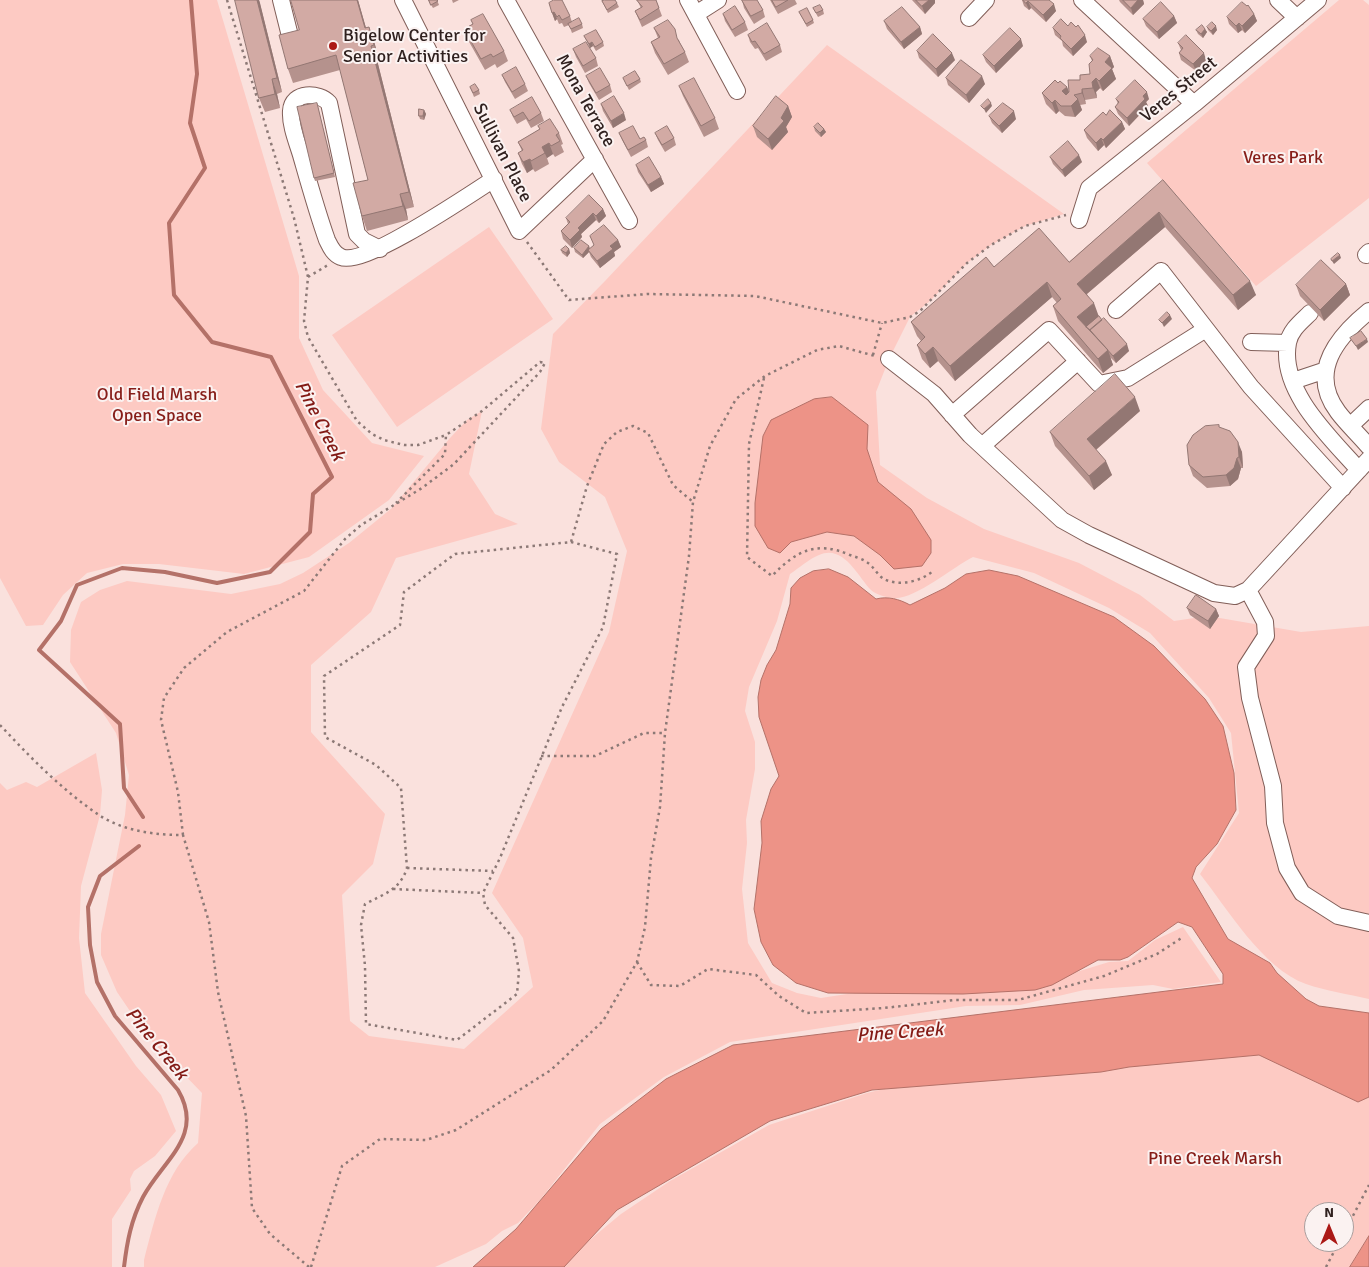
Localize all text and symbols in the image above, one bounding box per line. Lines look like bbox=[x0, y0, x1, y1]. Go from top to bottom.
place label: Bigelow Center for Senior Activities bbox=[343, 25, 486, 68]
marker: Bigelow Center for Senior Activities bbox=[327, 40, 339, 52]
street label: Mona Terrace bbox=[551, 51, 619, 151]
street label: Veres Street bbox=[1136, 53, 1222, 127]
street label: Sullivan Place bbox=[468, 100, 536, 206]
park label: Veres Park bbox=[1243, 147, 1323, 169]
water label: Pine Creek bbox=[289, 377, 349, 465]
park label: Old Field Marsh Open Space bbox=[97, 384, 217, 426]
water label: Pine Creek bbox=[120, 1003, 192, 1085]
water label: Pine Creek bbox=[856, 1019, 944, 1047]
park label: Pine Creek Marsh bbox=[1148, 1148, 1282, 1170]
north arrow bbox=[1304, 1202, 1354, 1252]
text: N bbox=[1324, 1204, 1334, 1221]

